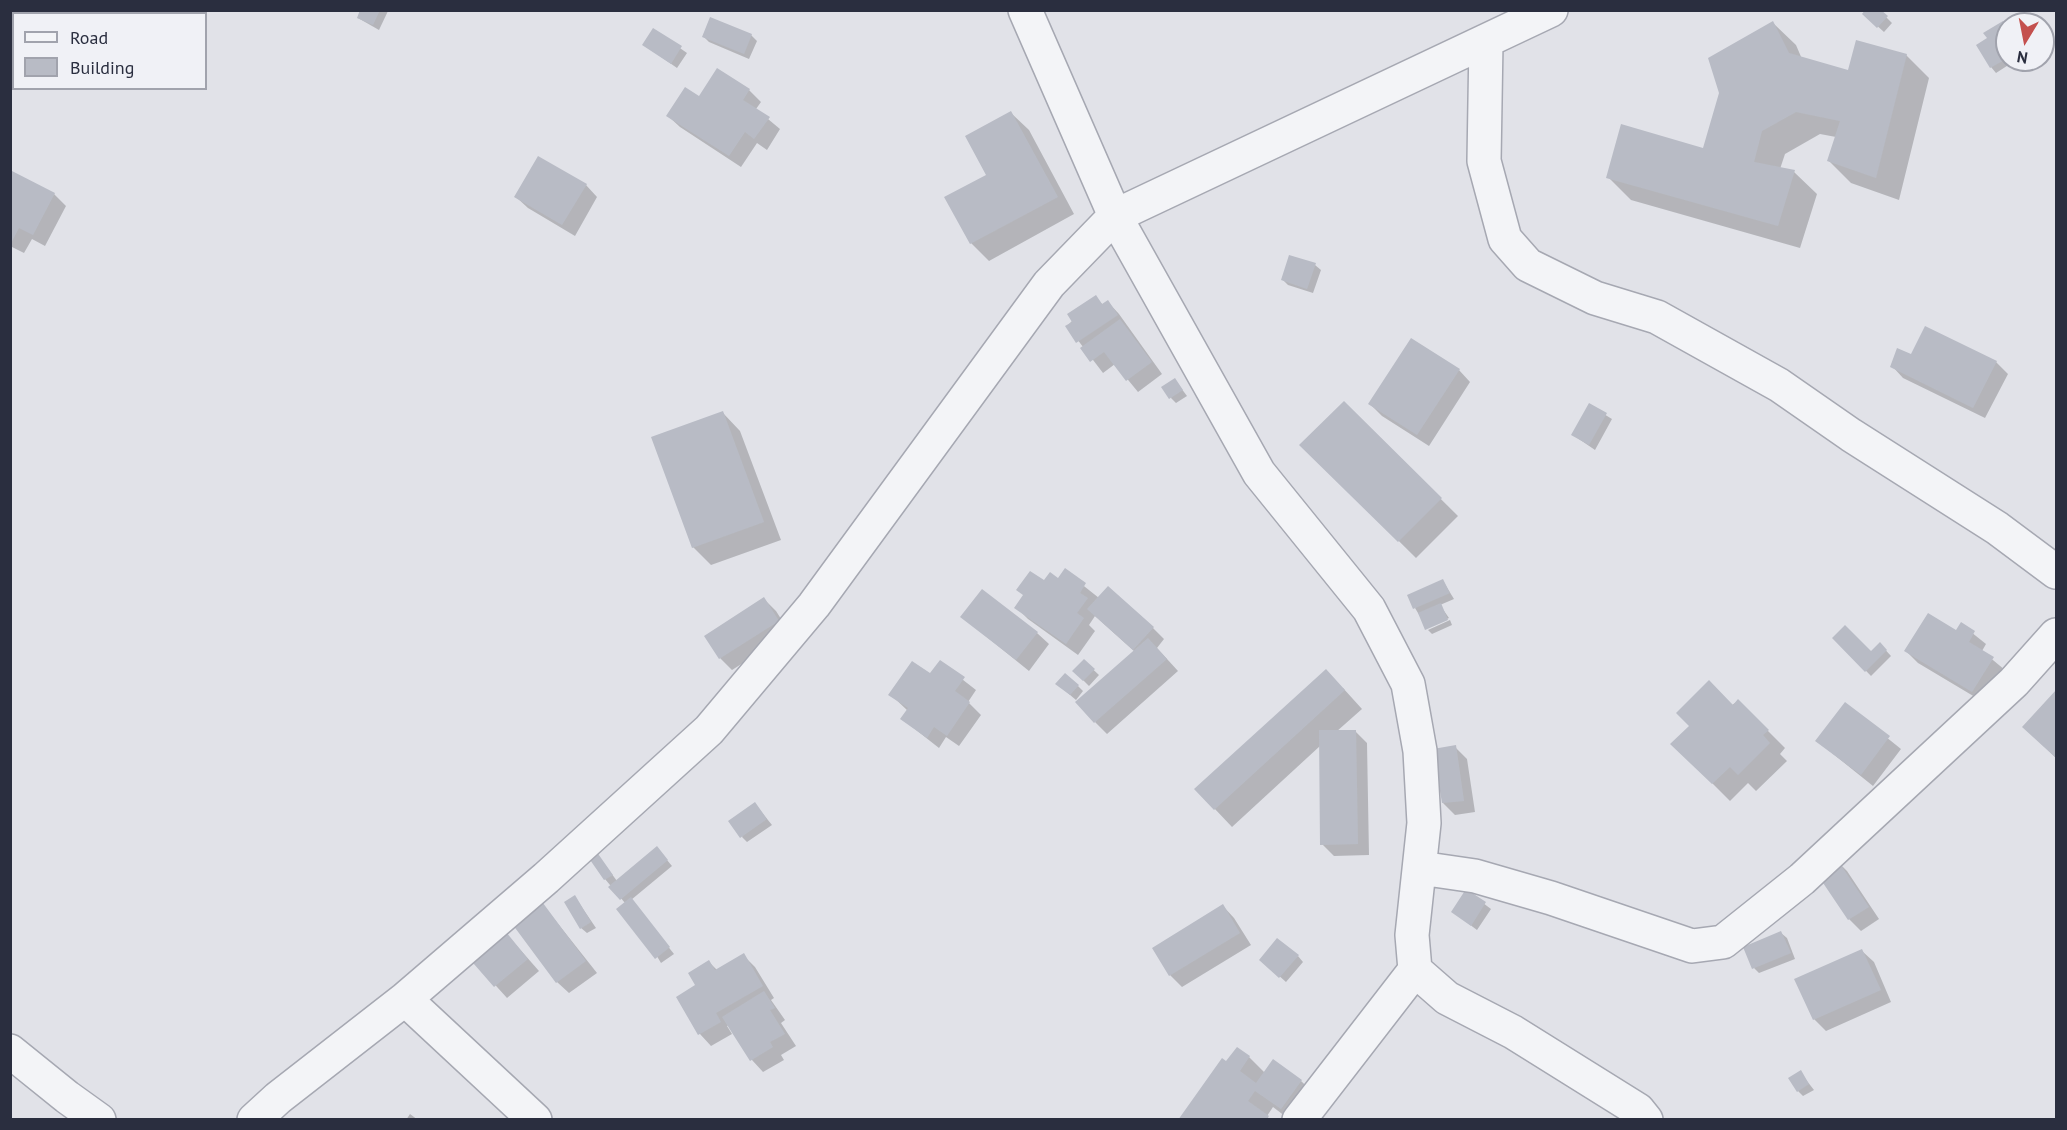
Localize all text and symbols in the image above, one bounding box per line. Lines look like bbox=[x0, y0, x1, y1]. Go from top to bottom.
legend bbox=[12, 12, 207, 90]
north arrow bbox=[1995, 12, 2055, 72]
text: Road bbox=[70, 26, 108, 49]
text: N bbox=[2015, 47, 2029, 69]
text: Building bbox=[70, 56, 134, 79]

